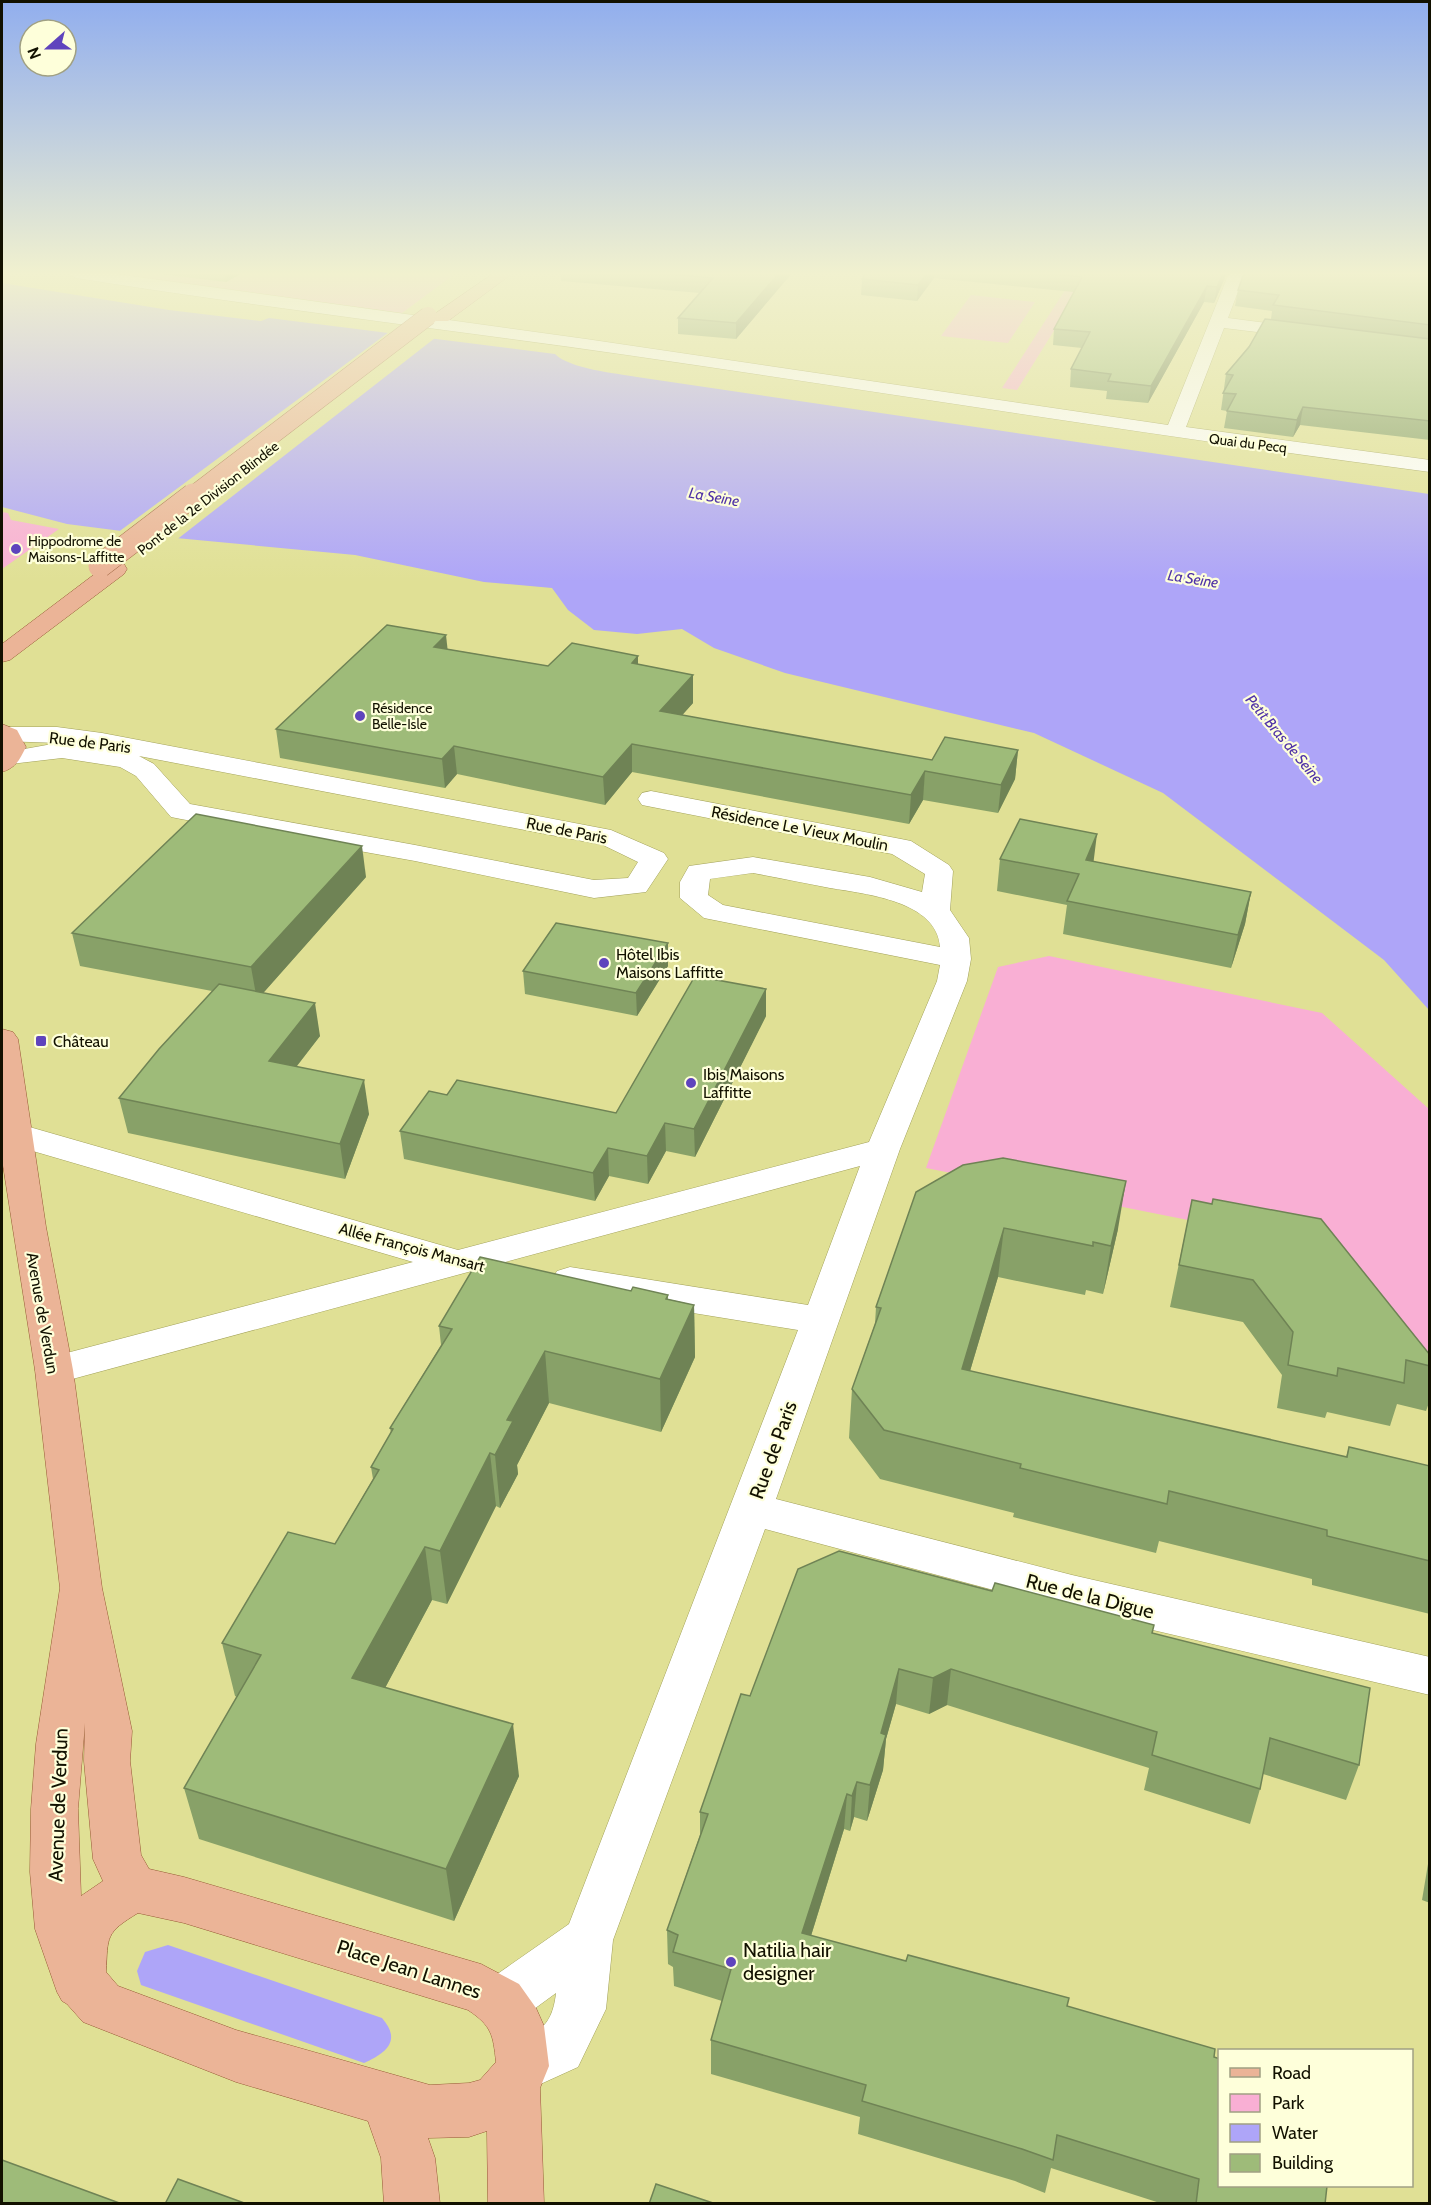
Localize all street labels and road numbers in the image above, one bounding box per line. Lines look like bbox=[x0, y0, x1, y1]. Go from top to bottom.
street label: Quai du Pecq bbox=[1208, 429, 1288, 457]
street label: Pont de la 2e Division Blindée bbox=[134, 437, 282, 559]
street label: Rue de Paris bbox=[48, 728, 132, 757]
street label: Résidence Le Vieux Moulin bbox=[710, 802, 890, 855]
street label: Rue de Paris bbox=[525, 813, 609, 848]
street label: Allée François Mansart bbox=[337, 1219, 487, 1276]
street label: Avenue de Verdun bbox=[22, 1251, 63, 1375]
street label: Rue de Paris bbox=[744, 1398, 802, 1502]
street label: Rue de la Digue bbox=[1024, 1569, 1156, 1623]
street label: Avenue de Verdun bbox=[43, 1728, 73, 1882]
street label: Place Jean Lannes bbox=[334, 1934, 484, 2004]

